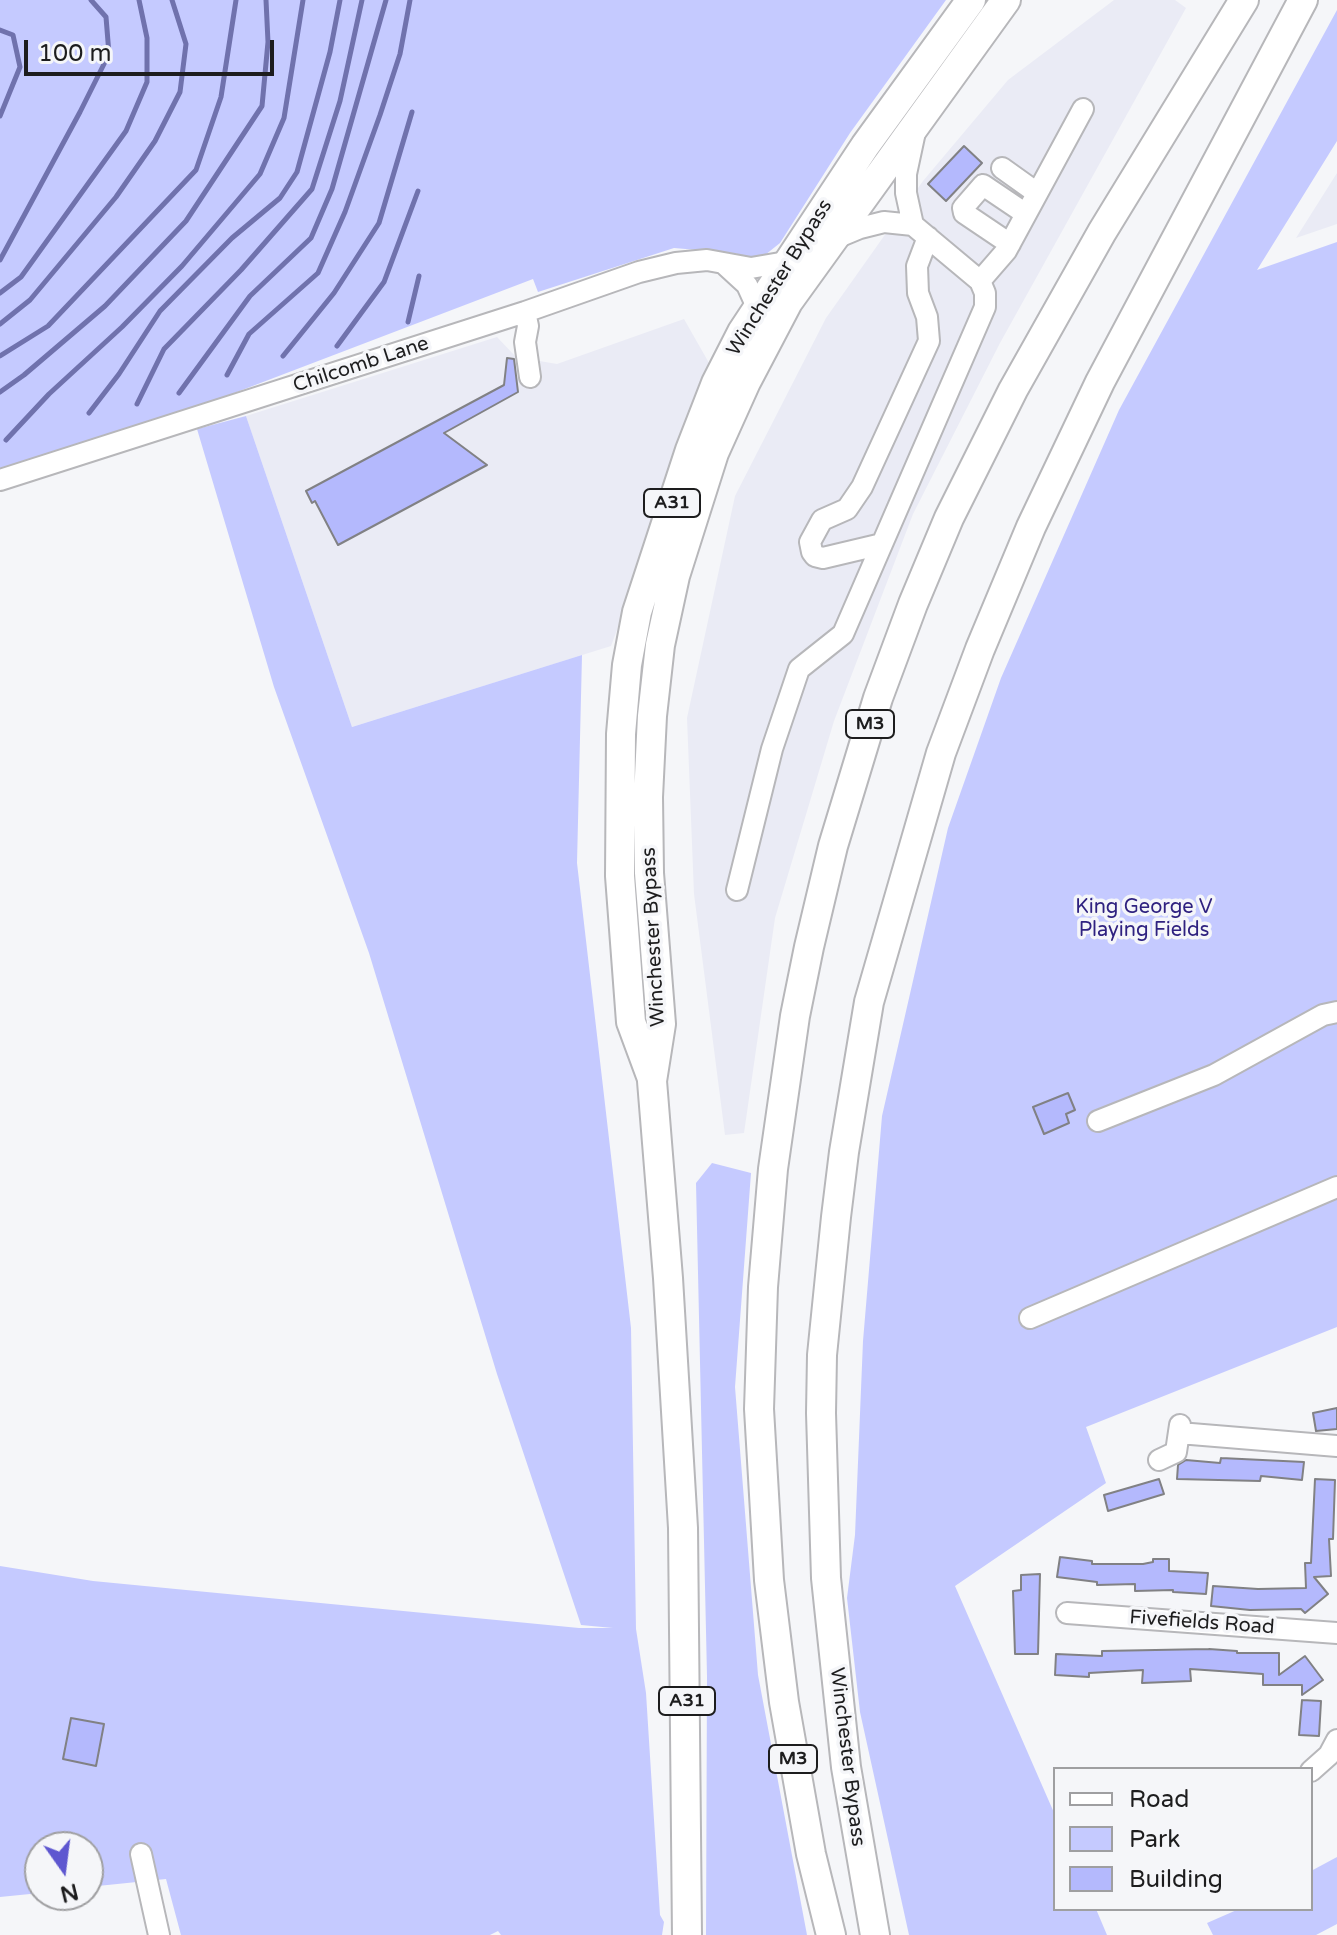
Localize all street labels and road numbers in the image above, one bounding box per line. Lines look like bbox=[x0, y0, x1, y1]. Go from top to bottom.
street label: Winchester Bypass bbox=[722, 195, 838, 361]
street label: Chilcomb Lane bbox=[290, 332, 432, 398]
road number: A31 bbox=[644, 489, 700, 517]
road number: M3 bbox=[846, 710, 894, 738]
street label: Winchester Bypass bbox=[637, 847, 671, 1027]
street label: Fivefields Road bbox=[1129, 1606, 1275, 1640]
street label: Winchester Bypass bbox=[824, 1666, 870, 1848]
road number: A31 bbox=[659, 1687, 715, 1715]
road number: M3 bbox=[769, 1745, 817, 1773]

